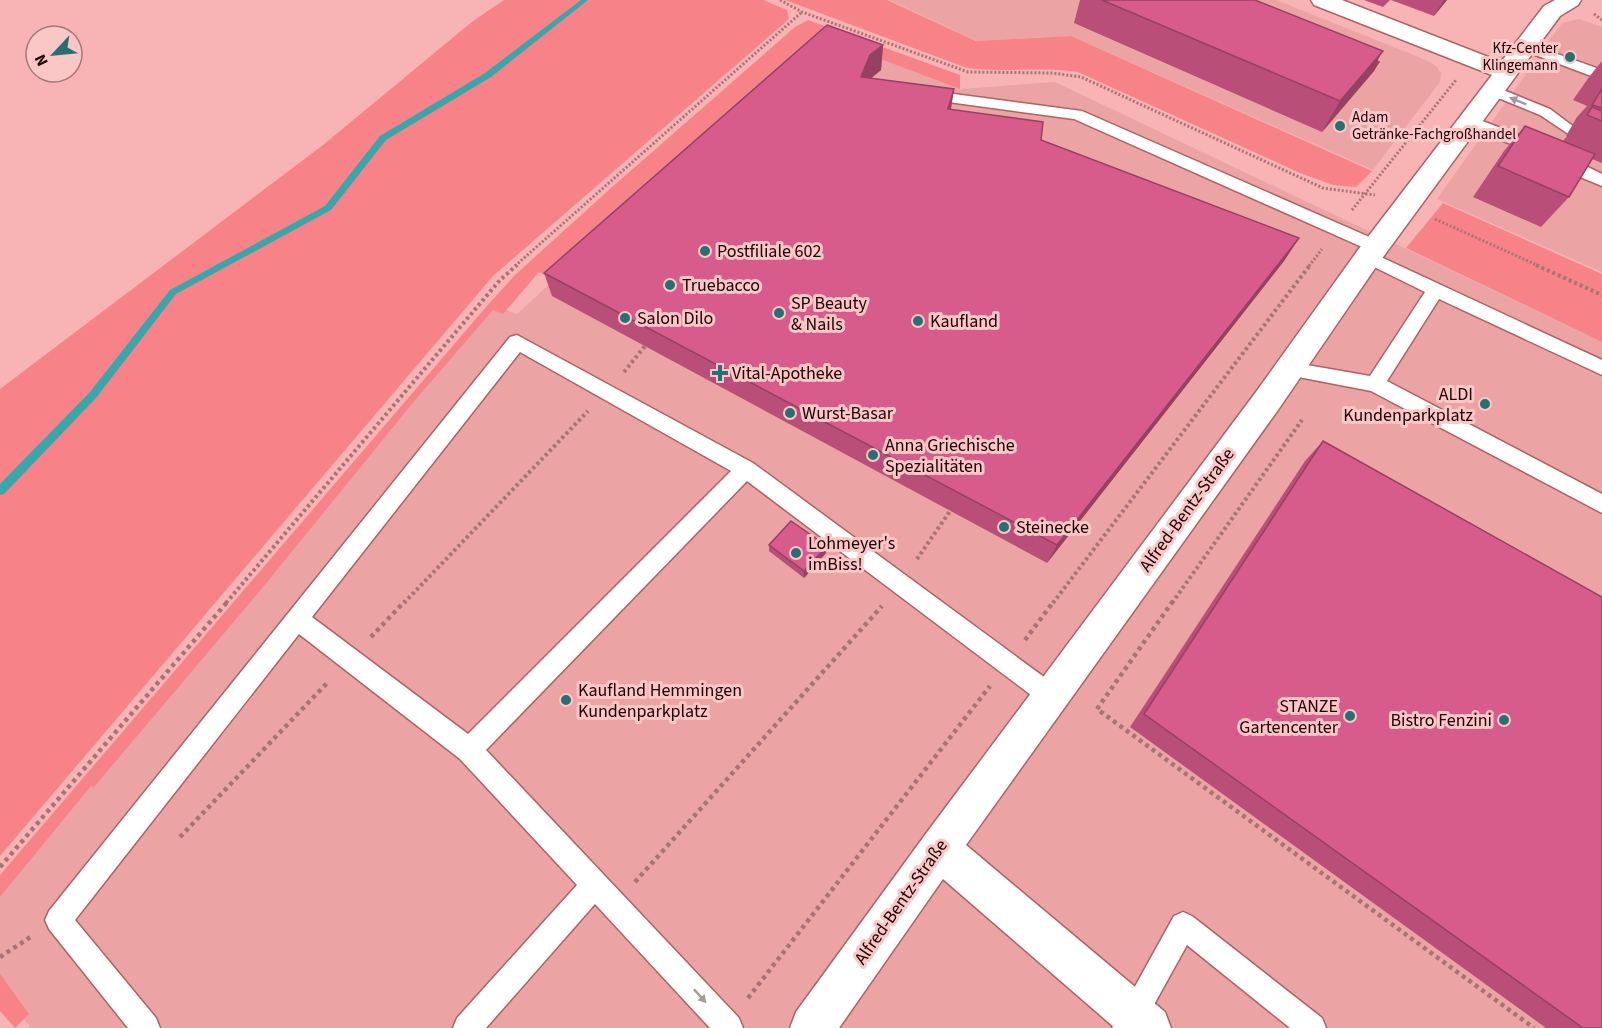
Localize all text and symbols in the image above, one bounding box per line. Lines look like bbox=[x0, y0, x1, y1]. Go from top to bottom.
north arrow bbox=[24, 24, 84, 84]
place label: Kfz-Center Klingemann bbox=[1482, 38, 1559, 76]
marker: Kfz-Center Klingemann bbox=[1563, 50, 1577, 64]
text: N bbox=[29, 51, 54, 70]
one-way arrow bbox=[1509, 96, 1527, 105]
place label: Adam Getränke-Fachgroßhandel bbox=[1352, 107, 1516, 145]
marker: Adam Getränke-Fachgroßhandel bbox=[1333, 119, 1347, 133]
place label: Postfiliale 602 bbox=[717, 239, 821, 264]
marker: Postfiliale 602 bbox=[698, 244, 712, 258]
place label: Truebacco bbox=[682, 273, 760, 298]
marker: Truebacco bbox=[663, 278, 677, 292]
place label: SP Beauty & Nails bbox=[791, 291, 868, 337]
place label: Salon Dilo bbox=[637, 306, 713, 331]
marker: SP Beauty & Nails bbox=[772, 306, 786, 320]
place label: Kaufland bbox=[930, 309, 998, 334]
marker: Salon Dilo bbox=[618, 311, 632, 325]
marker: Kaufland bbox=[911, 314, 925, 328]
place label: Vital-Apotheke bbox=[732, 361, 842, 386]
marker: Vital-Apotheke bbox=[713, 366, 727, 380]
place label: ALDI Kundenparkplatz bbox=[1343, 382, 1473, 428]
marker: ALDI Kundenparkplatz bbox=[1478, 397, 1492, 411]
place label: Wurst-Basar bbox=[802, 401, 894, 426]
marker: Wurst-Basar bbox=[783, 406, 797, 420]
place label: Anna Griechische Spezialitäten bbox=[885, 433, 1015, 479]
street label: Alfred-Bentz-Straße bbox=[1133, 443, 1241, 577]
marker: Anna Griechische Spezialitäten bbox=[866, 448, 880, 462]
place label: Steinecke bbox=[1016, 515, 1089, 540]
marker: Steinecke bbox=[997, 520, 1011, 534]
place label: Lohmeyer's imBiss! bbox=[808, 531, 895, 577]
marker: Lohmeyer's imBiss! bbox=[789, 546, 803, 560]
place label: Kaufland Hemmingen Kundenparkplatz bbox=[578, 678, 742, 724]
marker: Kaufland Hemmingen Kundenparkplatz bbox=[559, 693, 573, 707]
place label: STANZE Gartencenter bbox=[1239, 694, 1339, 740]
place label: Bistro Fenzini bbox=[1391, 708, 1492, 733]
marker: STANZE Gartencenter bbox=[1343, 709, 1357, 723]
marker: Bistro Fenzini bbox=[1497, 713, 1511, 727]
street label: Alfred-Bentz-Straße bbox=[848, 834, 954, 970]
one-way arrow bbox=[693, 988, 706, 1003]

